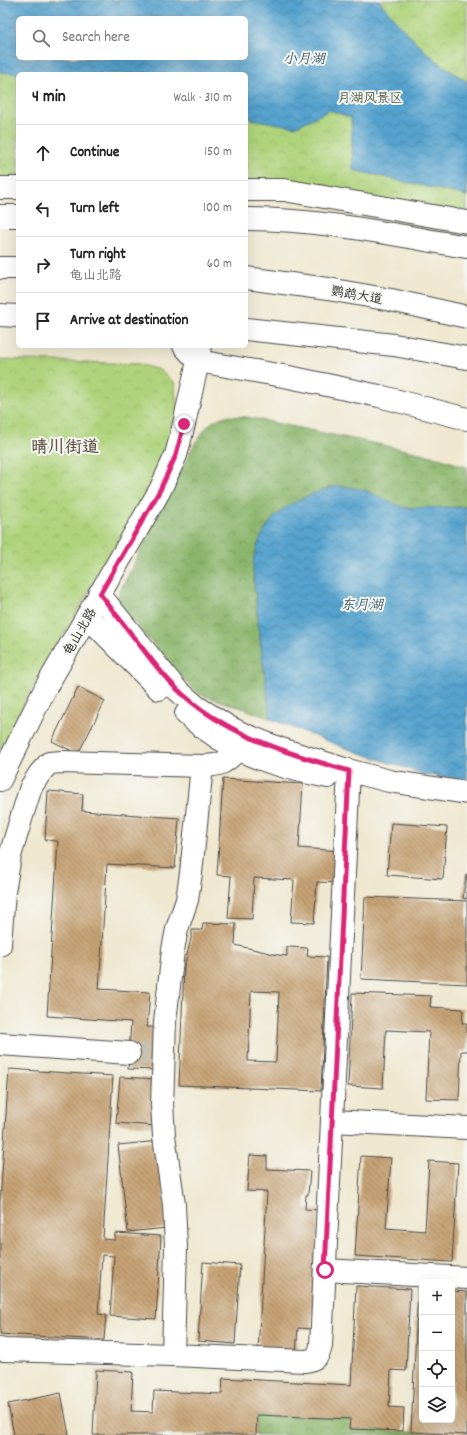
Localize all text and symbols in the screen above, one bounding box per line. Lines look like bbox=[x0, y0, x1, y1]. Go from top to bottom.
search box bbox=[16, 16, 248, 60]
icon: search bbox=[30, 27, 52, 49]
text: Search here bbox=[62, 27, 130, 49]
water label: 小月湖 bbox=[283, 50, 327, 70]
text: 4 min bbox=[32, 86, 66, 110]
text: Walk · 310 m bbox=[173, 89, 232, 108]
park label: 月湖风景区 bbox=[337, 90, 403, 109]
icon: ahead bbox=[32, 142, 54, 164]
text: Continue bbox=[70, 142, 119, 164]
text: 150 m bbox=[204, 143, 232, 162]
icon: left bbox=[32, 198, 54, 220]
text: Turn left bbox=[70, 198, 119, 220]
text: 100 m bbox=[203, 199, 232, 218]
text: Turn right bbox=[70, 244, 126, 266]
icon: right bbox=[32, 254, 54, 276]
text: 60 m bbox=[207, 255, 232, 274]
text: 龟山北路 bbox=[70, 267, 122, 286]
street label: 鹦鹉大道 bbox=[329, 283, 384, 310]
icon: arrive bbox=[32, 310, 54, 332]
text: Arrive at destination bbox=[70, 310, 188, 332]
route end bbox=[175, 415, 193, 433]
district label: 晴川街道 bbox=[31, 437, 99, 461]
water label: 东月湖 bbox=[341, 596, 385, 616]
street label: 龟山北路 bbox=[60, 605, 102, 660]
route start bbox=[316, 1261, 334, 1279]
map controls bbox=[419, 1279, 455, 1423]
button: + bbox=[419, 1279, 455, 1315]
button: − bbox=[419, 1315, 455, 1351]
button: locate bbox=[419, 1351, 455, 1387]
button: layers bbox=[419, 1387, 455, 1423]

